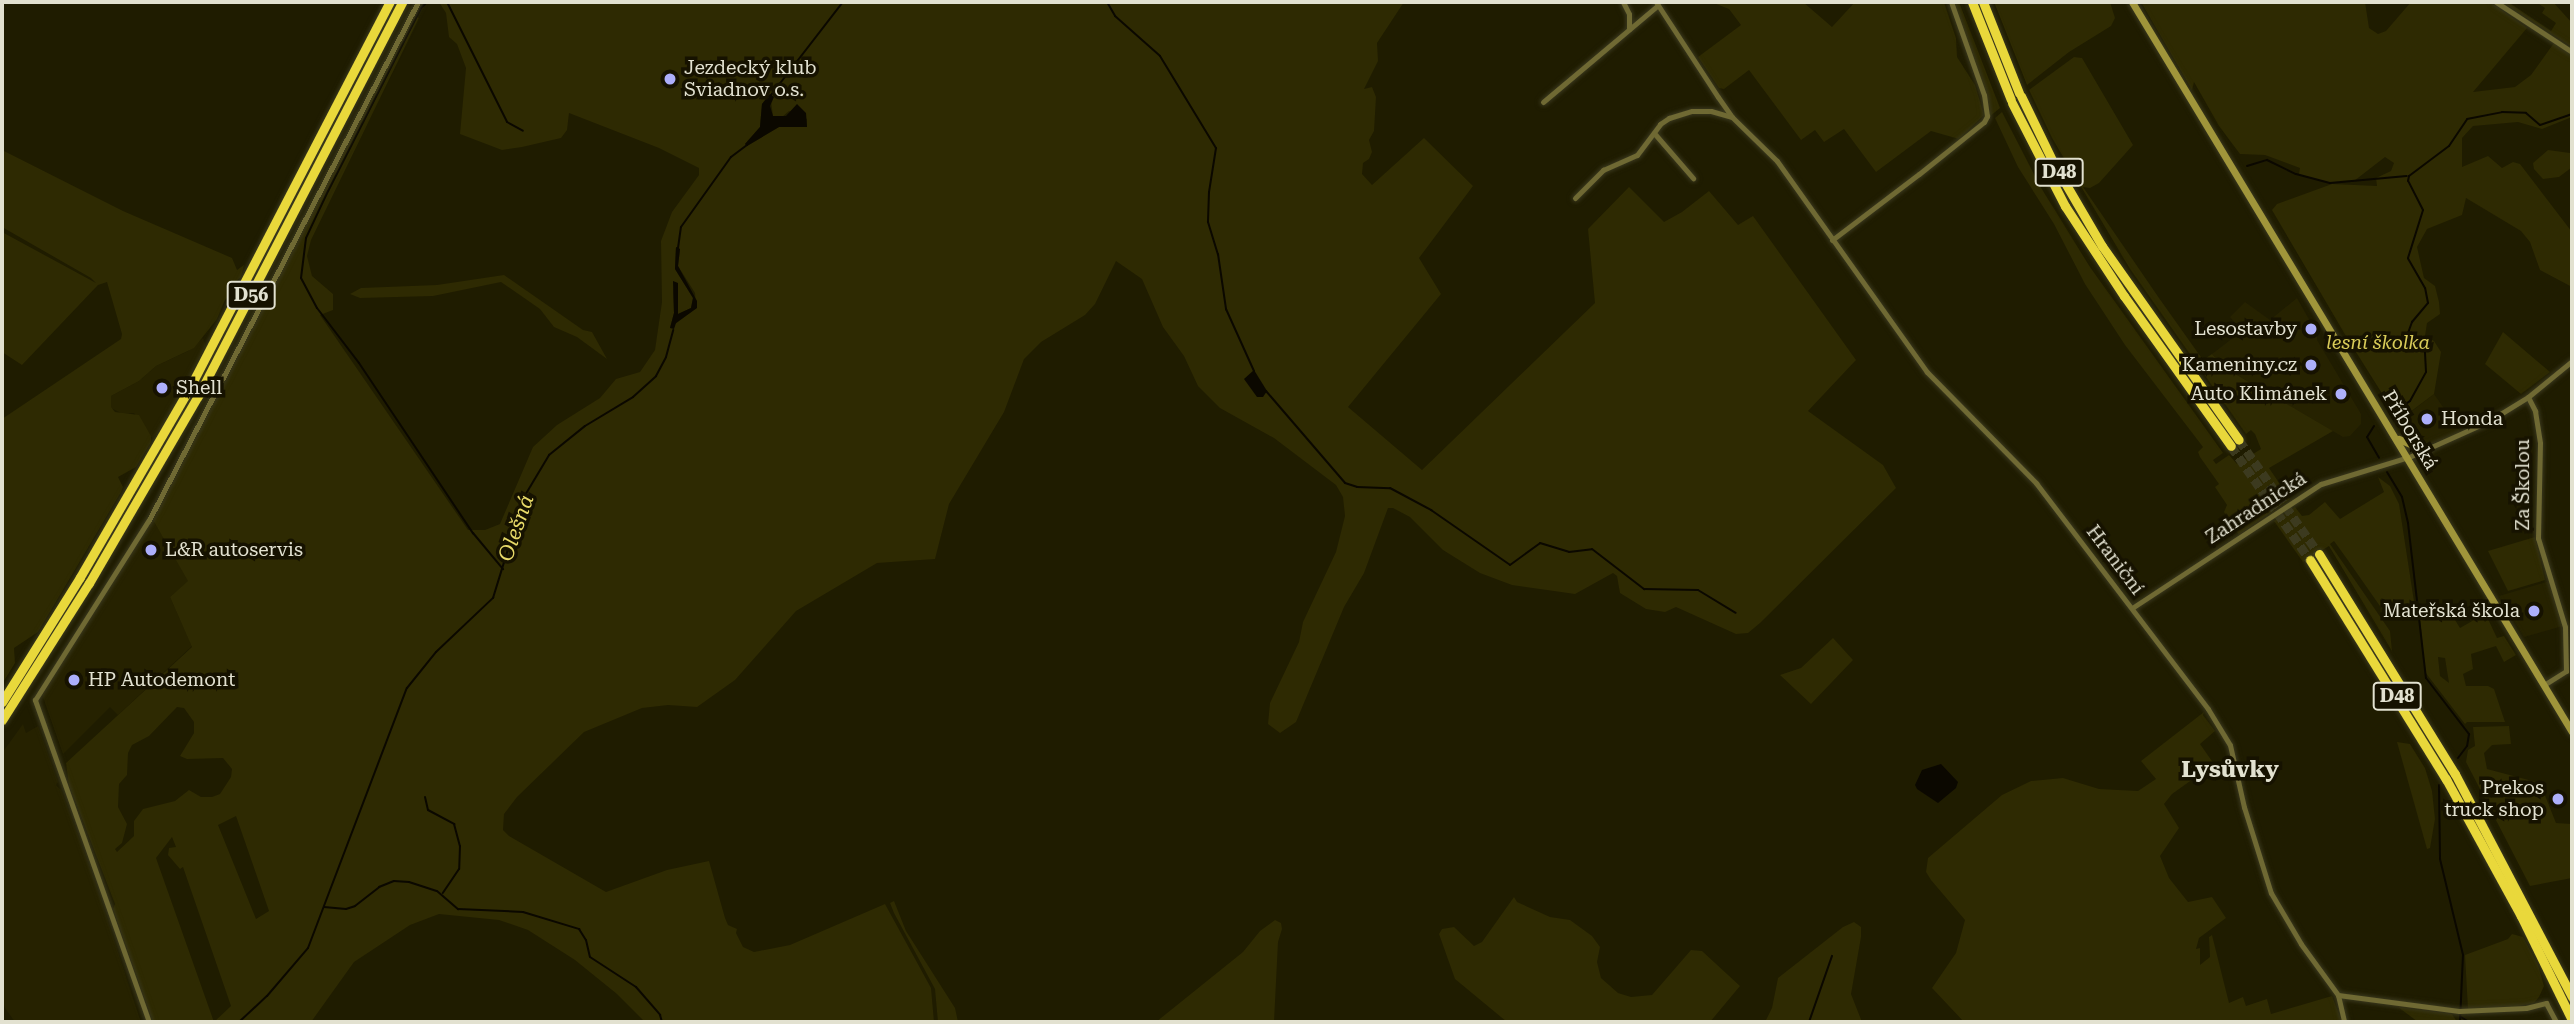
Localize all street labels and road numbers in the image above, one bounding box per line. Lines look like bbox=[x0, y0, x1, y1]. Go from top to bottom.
road number: D48 bbox=[2035, 158, 2084, 187]
road number: D56 bbox=[226, 281, 276, 310]
street label: Příborská bbox=[2377, 386, 2443, 474]
street label: Za Školou bbox=[2512, 439, 2534, 531]
street label: Zahradnická bbox=[2202, 467, 2310, 549]
street label: Hraniční bbox=[2082, 521, 2148, 599]
road number: D48 bbox=[2372, 682, 2422, 710]

